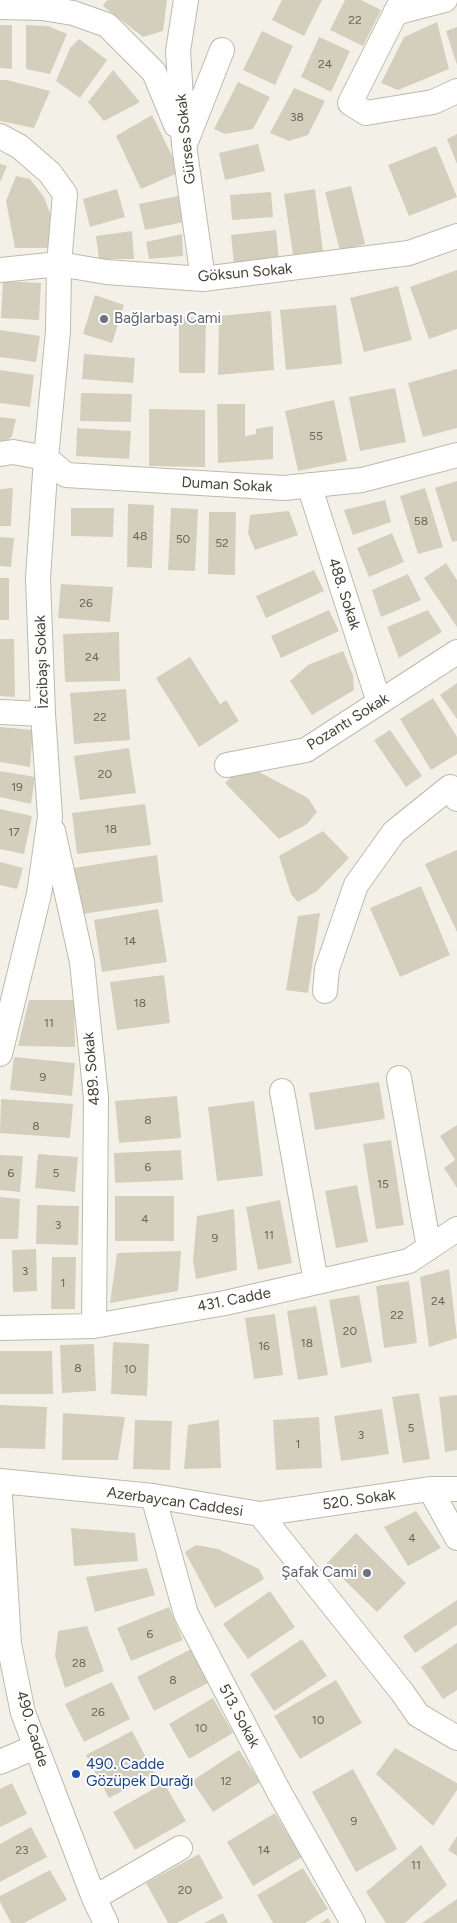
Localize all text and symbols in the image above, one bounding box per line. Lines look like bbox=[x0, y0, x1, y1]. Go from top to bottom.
house number: 22 bbox=[348, 13, 362, 27]
house number: 24 bbox=[318, 57, 332, 71]
street label: Gürses Sokak bbox=[172, 93, 200, 185]
house number: 38 bbox=[290, 110, 304, 124]
street label: Göksun Sokak bbox=[197, 260, 293, 286]
place label: Bağlarbaşı Cami bbox=[114, 310, 221, 328]
marker: Bağlarbaşı Cami bbox=[98, 313, 110, 325]
house number: 55 bbox=[309, 429, 323, 443]
street label: Duman Sokak bbox=[181, 474, 273, 496]
house number: 58 bbox=[414, 514, 428, 528]
house number: 48 bbox=[133, 529, 147, 543]
house number: 50 bbox=[176, 532, 190, 546]
house number: 52 bbox=[215, 536, 229, 550]
street label: 488. Sokak bbox=[324, 556, 364, 632]
house number: 26 bbox=[79, 596, 93, 610]
street label: İzcibaşı Sokak bbox=[31, 615, 53, 709]
house number: 24 bbox=[85, 650, 99, 664]
street label: Pozantı Sokak bbox=[304, 690, 392, 754]
house number: 22 bbox=[93, 710, 107, 724]
house number: 20 bbox=[98, 767, 112, 781]
house number: 19 bbox=[11, 780, 23, 794]
house number: 18 bbox=[105, 822, 117, 836]
house number: 17 bbox=[8, 825, 20, 839]
house number: 14 bbox=[124, 934, 136, 948]
house number: 18 bbox=[134, 996, 146, 1010]
house number: 11 bbox=[44, 1016, 54, 1030]
street label: 489. Sokak bbox=[80, 1031, 104, 1107]
house number: 9 bbox=[40, 1070, 46, 1084]
house number: 8 bbox=[144, 1113, 152, 1127]
house number: 8 bbox=[32, 1119, 40, 1133]
house number: 6 bbox=[145, 1160, 151, 1174]
house number: 6 bbox=[8, 1166, 14, 1180]
house number: 5 bbox=[53, 1166, 59, 1180]
house number: 15 bbox=[377, 1177, 389, 1191]
house number: 4 bbox=[141, 1212, 149, 1226]
house number: 3 bbox=[55, 1218, 61, 1232]
house number: 11 bbox=[264, 1228, 274, 1242]
house number: 9 bbox=[212, 1231, 218, 1245]
house number: 3 bbox=[22, 1264, 28, 1278]
house number: 1 bbox=[61, 1276, 65, 1290]
street label: 431. Cadde bbox=[196, 1284, 272, 1316]
house number: 24 bbox=[431, 1294, 445, 1308]
house number: 22 bbox=[390, 1308, 404, 1322]
house number: 20 bbox=[343, 1324, 357, 1338]
house number: 18 bbox=[301, 1336, 313, 1350]
house number: 16 bbox=[258, 1339, 270, 1353]
house number: 8 bbox=[74, 1361, 82, 1375]
house number: 10 bbox=[124, 1362, 136, 1376]
house number: 5 bbox=[408, 1421, 414, 1435]
house number: 3 bbox=[358, 1428, 364, 1442]
house number: 1 bbox=[296, 1437, 300, 1451]
street label: Azerbaycan Caddesi bbox=[106, 1484, 244, 1520]
street label: 520. Sokak bbox=[321, 1486, 397, 1514]
house number: 4 bbox=[408, 1531, 416, 1545]
place label: Şafak Cami bbox=[281, 1564, 357, 1582]
marker: Şafak Cami bbox=[361, 1567, 373, 1579]
house number: 6 bbox=[147, 1627, 153, 1641]
house number: 28 bbox=[72, 1656, 86, 1670]
house number: 8 bbox=[169, 1673, 177, 1687]
street label: 513. Sokak bbox=[215, 1681, 263, 1751]
street label: 490. Cadde bbox=[12, 1689, 52, 1769]
house number: 26 bbox=[91, 1705, 105, 1719]
house number: 10 bbox=[312, 1713, 324, 1727]
house number: 10 bbox=[195, 1721, 207, 1735]
place label: 490. Cadde Gözüpek Durağı bbox=[86, 1756, 194, 1791]
marker: 490. Cadde Gözüpek Durağı bbox=[70, 1768, 82, 1780]
house number: 12 bbox=[220, 1774, 232, 1788]
house number: 9 bbox=[351, 1814, 357, 1828]
house number: 23 bbox=[15, 1843, 29, 1857]
house number: 14 bbox=[258, 1843, 270, 1857]
house number: 11 bbox=[411, 1858, 421, 1872]
house number: 20 bbox=[178, 1883, 192, 1897]

